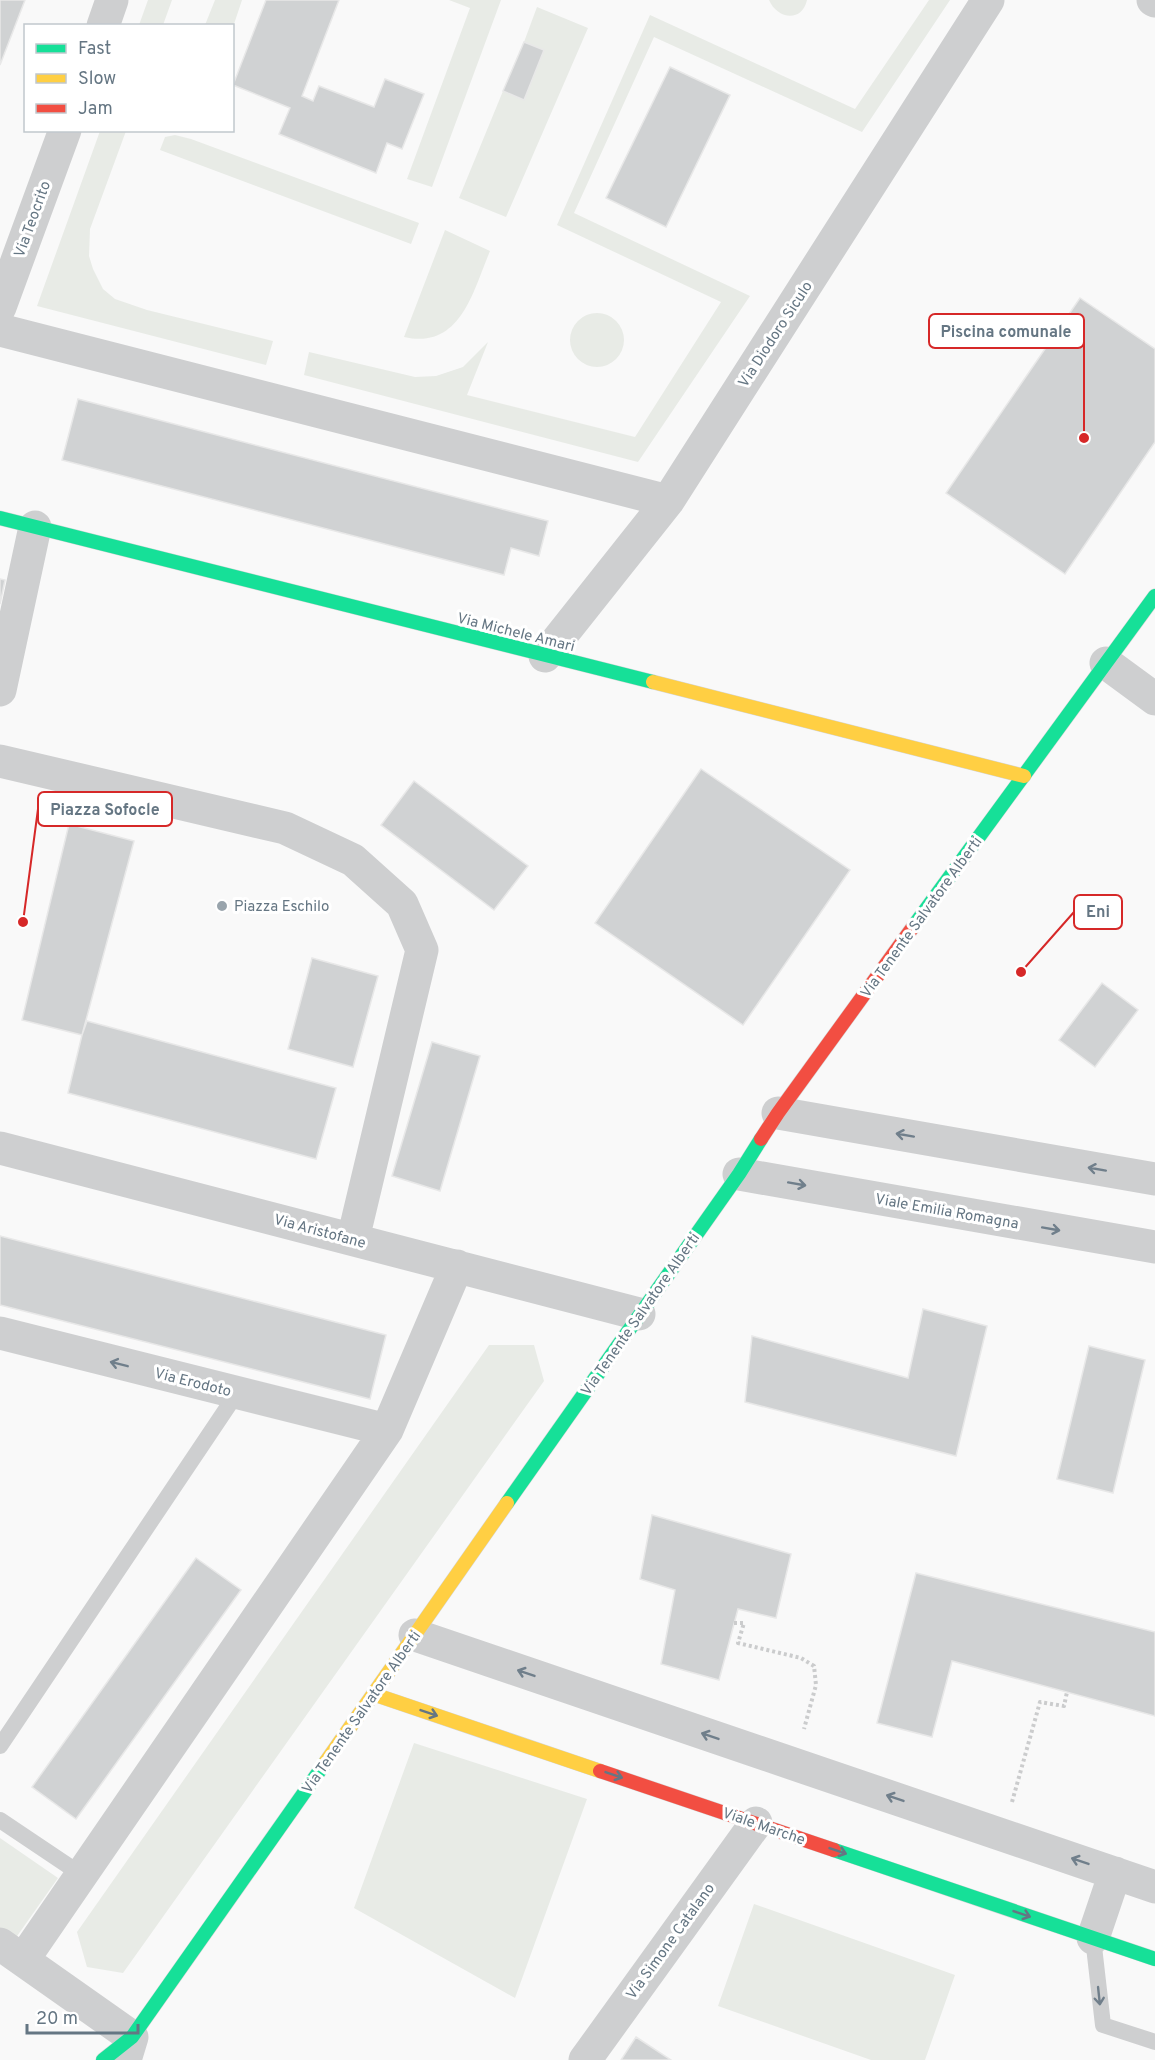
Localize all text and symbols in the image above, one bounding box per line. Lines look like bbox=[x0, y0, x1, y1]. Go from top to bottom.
legend bbox=[24, 24, 234, 132]
text: Fast bbox=[78, 38, 111, 61]
text: Slow bbox=[78, 68, 116, 91]
text: Jam bbox=[78, 98, 113, 121]
street label: Via Teocrito bbox=[11, 179, 56, 260]
street label: Via Diodoro Siculo bbox=[735, 278, 818, 391]
callout: Piscina comunale bbox=[929, 314, 1084, 348]
text: Piscina comunale bbox=[940, 323, 1072, 343]
street label: Via Michele Amari bbox=[455, 610, 576, 657]
callout: Piazza Sofocle bbox=[38, 792, 172, 826]
text: Piazza Sofocle bbox=[50, 801, 160, 821]
street label: Via Tenente Salvatore Alberti bbox=[857, 834, 987, 1002]
callout: Eni bbox=[1074, 895, 1122, 929]
place label: Piazza Eschilo bbox=[234, 898, 329, 917]
marker: Piazza Eschilo bbox=[215, 899, 229, 913]
text: Eni bbox=[1086, 903, 1110, 923]
one-way arrow bbox=[896, 1129, 916, 1140]
one-way arrow bbox=[1088, 1163, 1108, 1174]
one-way arrow bbox=[786, 1179, 806, 1190]
street label: Viale Emilia Romagna bbox=[874, 1191, 1020, 1234]
street label: Via Aristofane bbox=[271, 1211, 368, 1254]
one-way arrow bbox=[1040, 1224, 1060, 1235]
street label: Via Tenente Salvatore Alberti bbox=[578, 1230, 705, 1400]
one-way arrow bbox=[110, 1357, 129, 1369]
street label: Via Erodoto bbox=[152, 1365, 233, 1402]
street label: Via Tenente Salvatore Alberti bbox=[299, 1628, 426, 1798]
one-way arrow bbox=[517, 1667, 536, 1678]
one-way arrow bbox=[419, 1708, 438, 1719]
one-way arrow bbox=[701, 1729, 720, 1740]
one-way arrow bbox=[604, 1770, 623, 1781]
one-way arrow bbox=[886, 1792, 905, 1803]
street label: Viale Marche bbox=[720, 1804, 807, 1850]
one-way arrow bbox=[828, 1846, 847, 1857]
one-way arrow bbox=[1071, 1855, 1090, 1866]
street label: Via Simone Catalano bbox=[623, 1880, 720, 2004]
one-way arrow bbox=[1012, 1910, 1031, 1921]
one-way arrow bbox=[1094, 1986, 1105, 2006]
scale bar bbox=[27, 1997, 138, 2035]
text: 20 m bbox=[36, 2008, 78, 2031]

